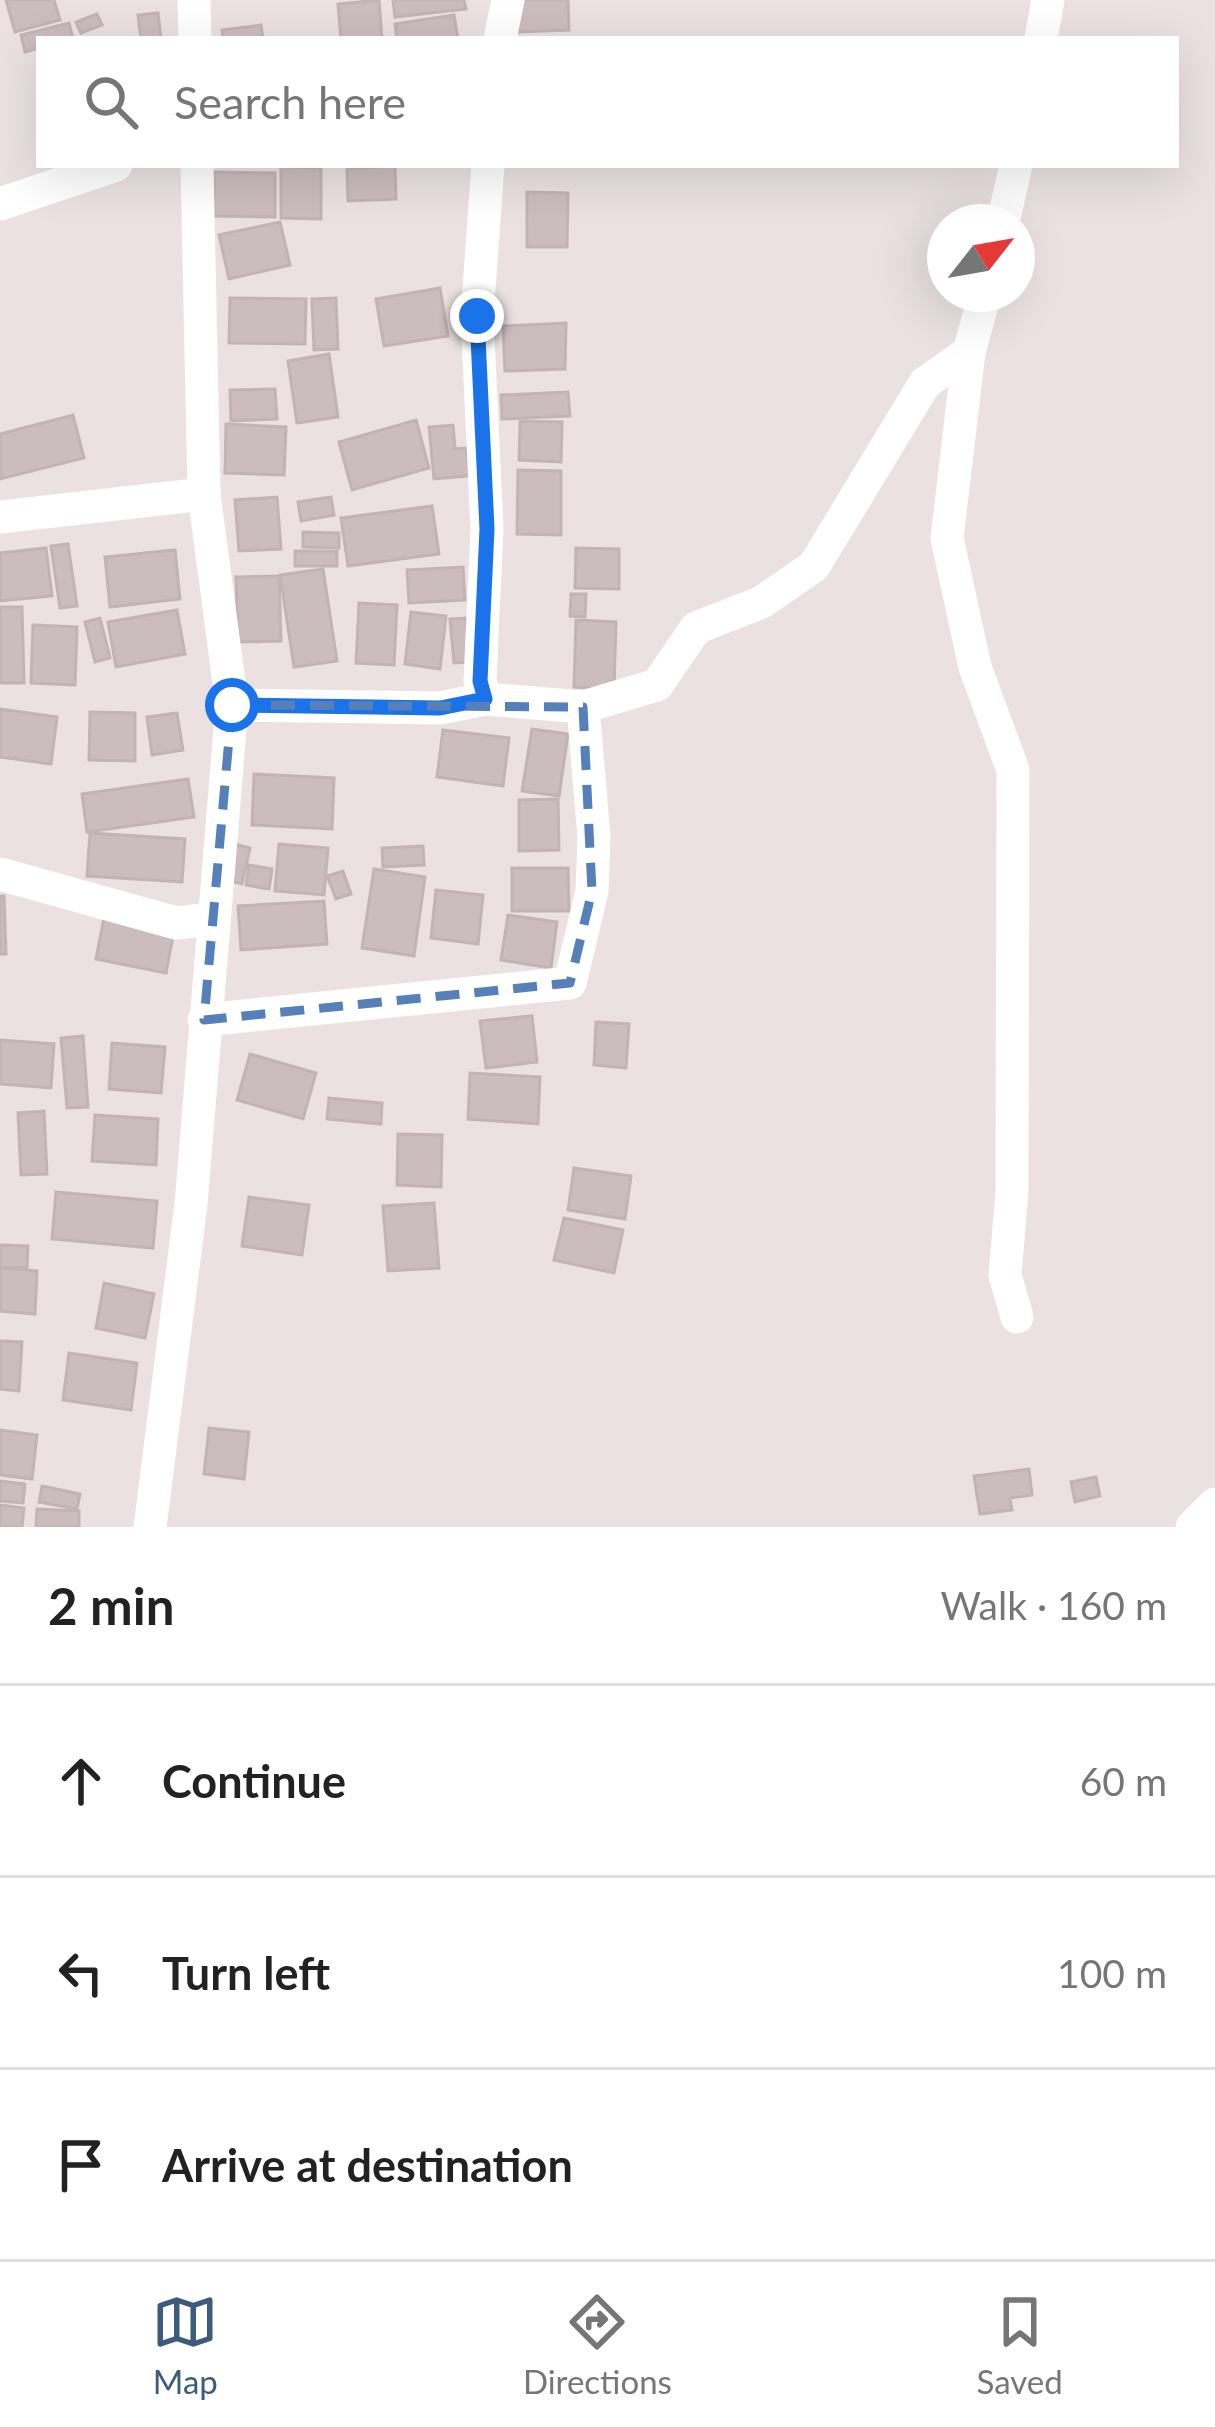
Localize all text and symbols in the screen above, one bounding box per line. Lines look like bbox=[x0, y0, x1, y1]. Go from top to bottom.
search box bbox=[36, 36, 1179, 168]
icon: search bbox=[78, 69, 144, 135]
text: Search here bbox=[174, 75, 406, 129]
north arrow bbox=[927, 204, 1035, 312]
route end bbox=[450, 289, 504, 343]
route start bbox=[205, 678, 259, 732]
text: 2 min bbox=[48, 1575, 174, 1636]
text: Walk · 160 m bbox=[940, 1582, 1167, 1628]
icon: ahead bbox=[48, 1748, 114, 1814]
text: Continue bbox=[162, 1754, 346, 1808]
text: 60 m bbox=[1080, 1758, 1167, 1804]
icon: left bbox=[48, 1940, 114, 2006]
text: Turn left bbox=[162, 1946, 330, 2000]
text: 100 m bbox=[1057, 1950, 1167, 1996]
icon: arrive bbox=[48, 2132, 114, 2198]
text: Arrive at destination bbox=[162, 2138, 573, 2192]
tab: Map bbox=[152, 2289, 218, 2401]
tab: Directions bbox=[523, 2289, 672, 2401]
tab: Saved bbox=[976, 2289, 1063, 2401]

